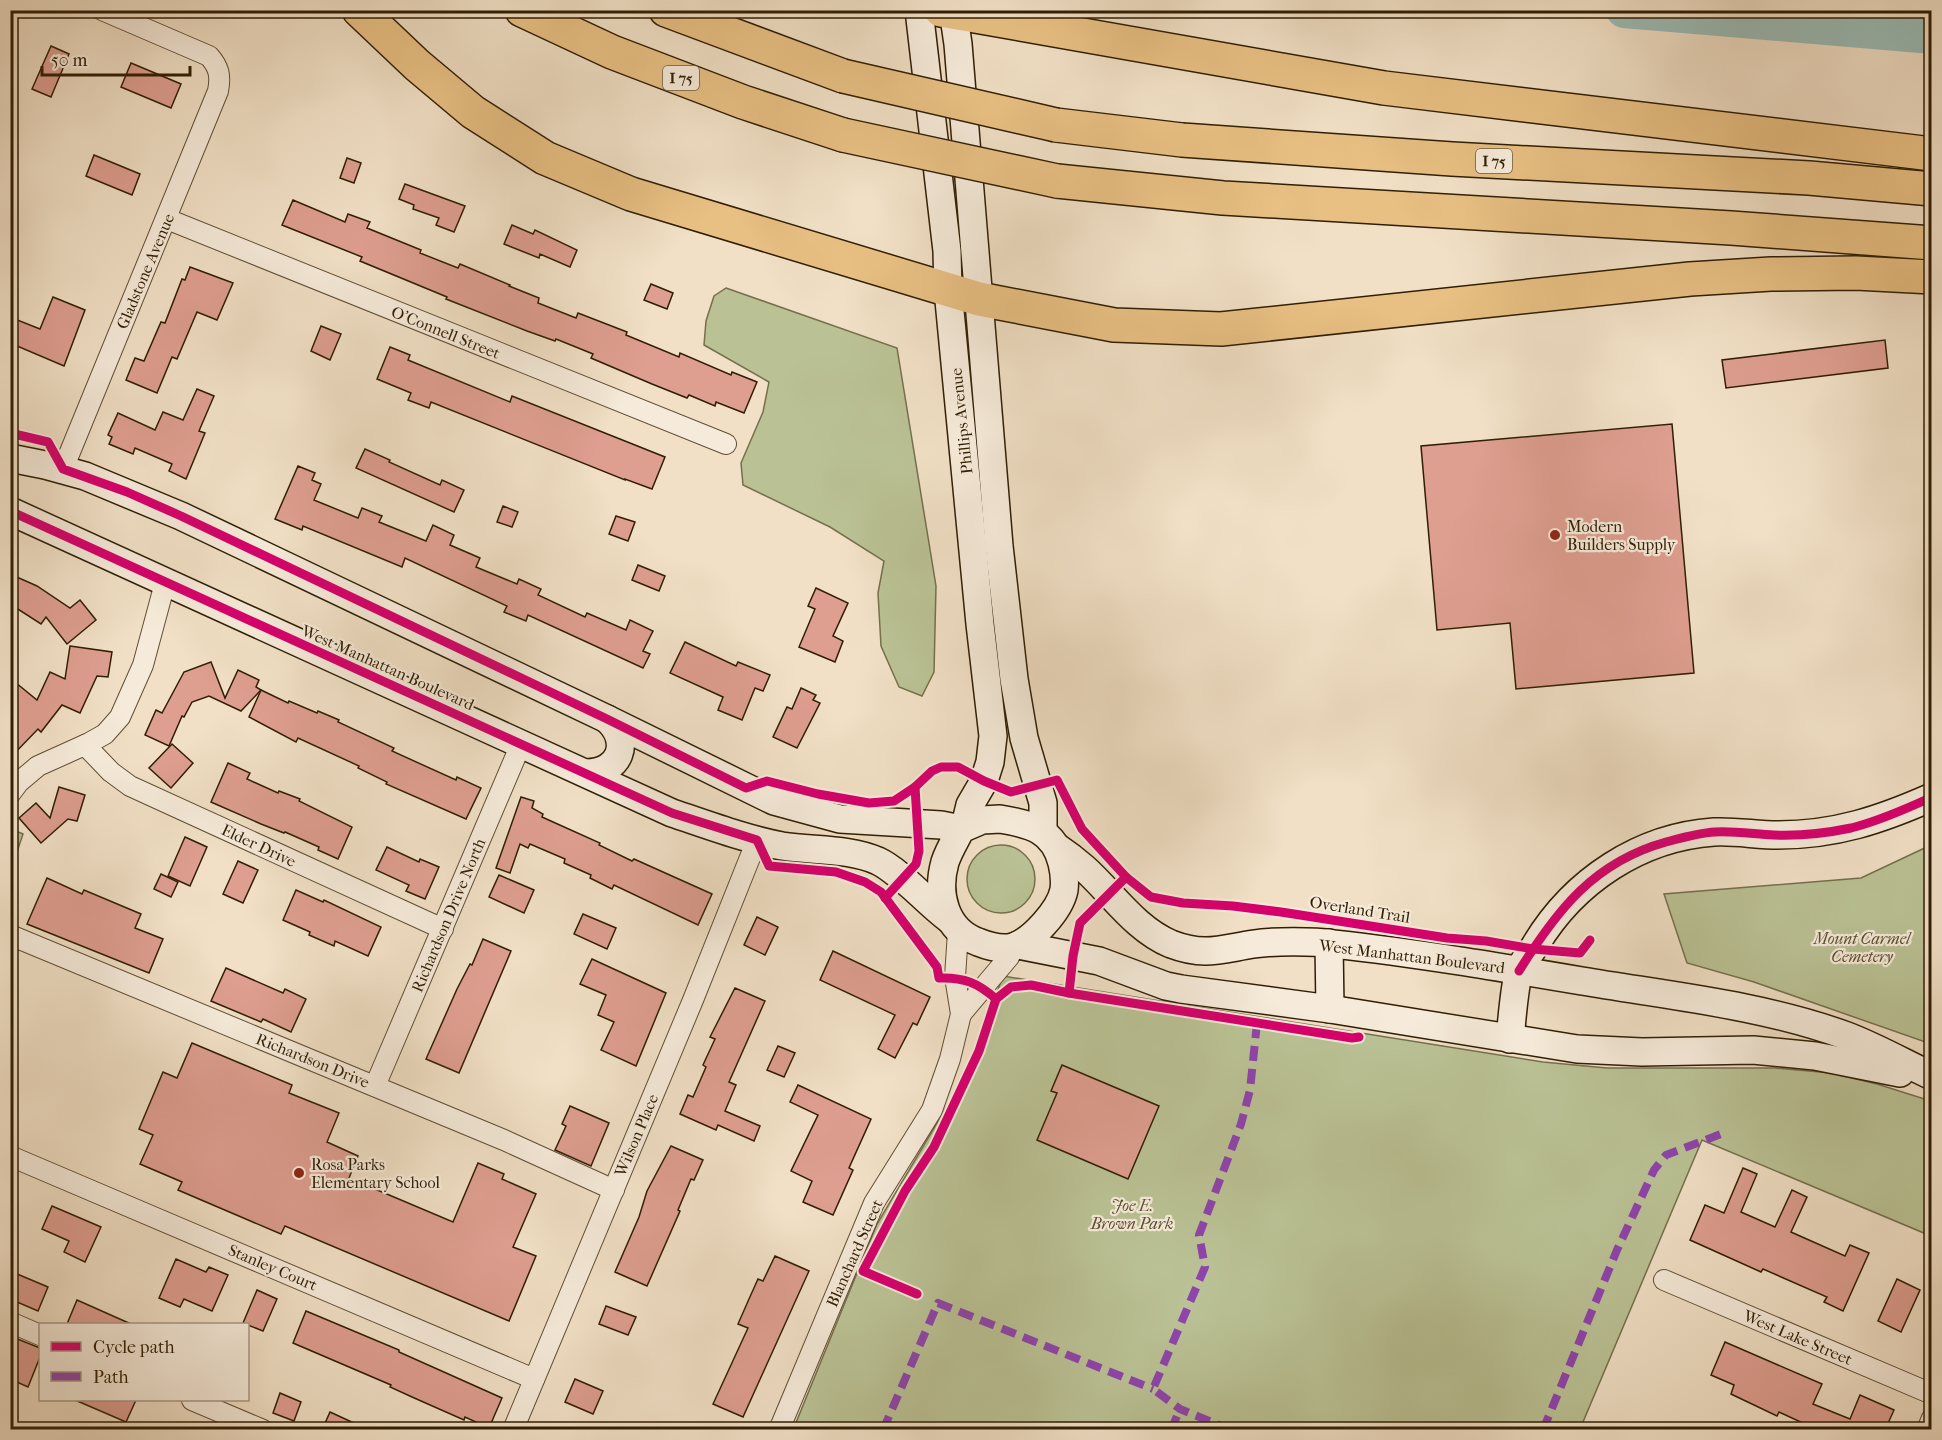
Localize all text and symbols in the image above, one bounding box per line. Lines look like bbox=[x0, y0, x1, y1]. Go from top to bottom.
scale bar bbox=[42, 39, 190, 77]
text: 50 m bbox=[51, 50, 88, 71]
road number: I 75 bbox=[663, 66, 699, 90]
road number: I 75 bbox=[1476, 149, 1512, 173]
street label: Gladstone Avenue bbox=[113, 210, 178, 332]
street label: O'Connell Street bbox=[389, 302, 503, 363]
street label: Phillips Avenue bbox=[946, 367, 977, 475]
place label: Modern Builders Supply bbox=[1567, 517, 1676, 554]
marker: Modern Builders Supply bbox=[1548, 528, 1562, 542]
street label: West Manhattan Boulevard bbox=[298, 620, 477, 714]
street label: Elder Drive bbox=[219, 820, 299, 871]
street label: Richardson Drive North bbox=[407, 835, 490, 995]
street label: Overland Trail bbox=[1308, 892, 1412, 927]
park label: Mount Carmel Cemetery bbox=[1813, 929, 1912, 966]
street label: West Manhattan Boulevard bbox=[1317, 936, 1506, 977]
street label: Richardson Drive bbox=[253, 1029, 372, 1092]
street label: Wilson Place bbox=[610, 1091, 662, 1180]
place label: Rosa Parks Elementary School bbox=[311, 1155, 440, 1192]
marker: Rosa Parks Elementary School bbox=[292, 1166, 306, 1180]
street label: Blanchard Street bbox=[822, 1196, 887, 1310]
park label: Joe E. Brown Park bbox=[1090, 1196, 1173, 1233]
street label: Stanley Court bbox=[225, 1240, 320, 1295]
street label: West Lake Street bbox=[1740, 1306, 1855, 1369]
legend bbox=[39, 1323, 249, 1401]
text: Cycle path bbox=[93, 1337, 174, 1358]
text: Path bbox=[93, 1367, 129, 1388]

